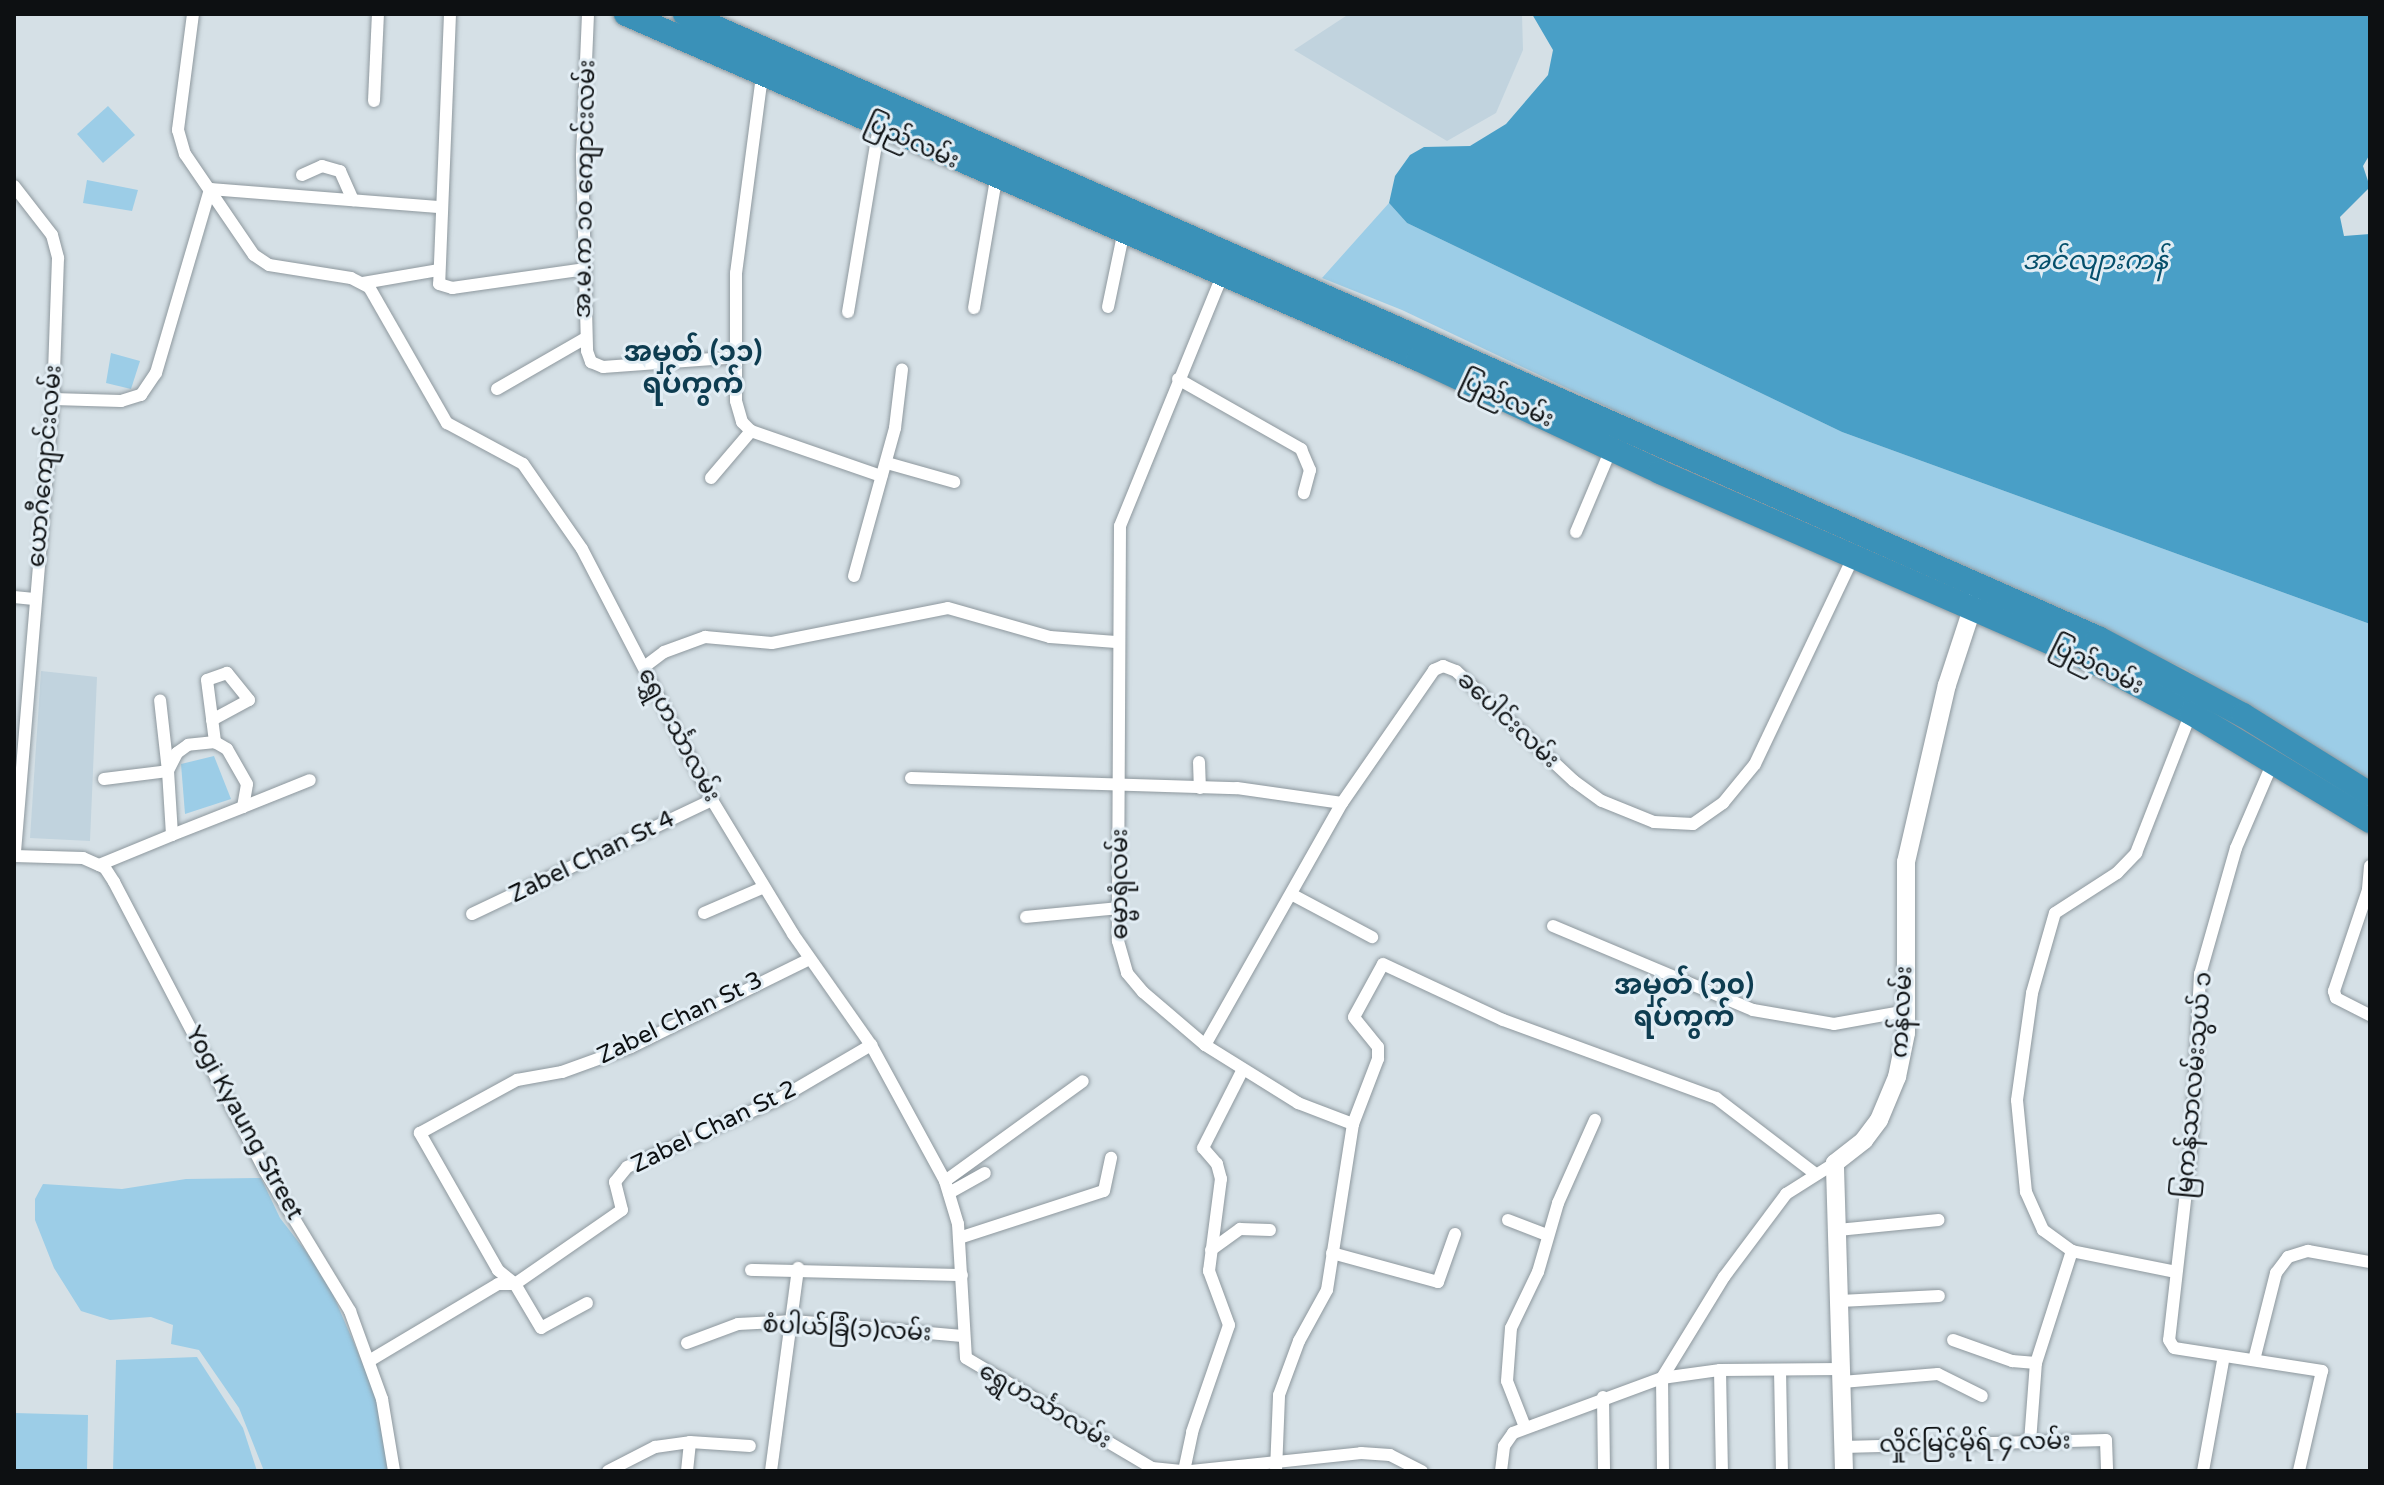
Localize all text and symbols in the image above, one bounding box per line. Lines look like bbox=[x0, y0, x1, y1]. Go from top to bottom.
street label: အ.မ.က ၁၀ ကျောင်းလမ်း bbox=[568, 59, 602, 319]
street label: ပြည်လမ်း bbox=[861, 109, 963, 175]
water label: အင်လျားကန် bbox=[2022, 245, 2168, 277]
district label: အမှတ် (၁၁) ရပ်ကွက် bbox=[624, 335, 762, 401]
street label: ယောဂီကျောင်းလမ်း bbox=[22, 364, 68, 568]
street label: ပြည်လမ်း bbox=[1456, 366, 1558, 434]
street label: ပြည်လမ်း bbox=[2046, 631, 2148, 701]
street label: ရွှေဟင်္သာလမ်း bbox=[632, 663, 726, 807]
street label: ခပေါင်းလမ်း bbox=[1451, 665, 1565, 775]
street label: Zabel Chan St 4 bbox=[505, 805, 679, 909]
street label: ဓမ္မာရုံလမ်း bbox=[1106, 828, 1134, 940]
street label: ကန်လမ်း bbox=[1885, 965, 1919, 1059]
street label: Zabel Chan St 3 bbox=[593, 966, 767, 1070]
district label: အမှတ် (၁၀) ရပ်ကွက် bbox=[1614, 968, 1754, 1034]
street label: မြကန်သာလမ်းသွယ် ၁ bbox=[2170, 971, 2218, 1199]
street label: Yogi Kyaung Street bbox=[179, 1021, 309, 1225]
street label: Zabel Chan St 2 bbox=[627, 1075, 801, 1179]
street label: စံပါယ်ခြံ(၁)လမ်း bbox=[762, 1310, 932, 1348]
street label: ရွှေဟင်္သာလမ်း bbox=[974, 1357, 1116, 1455]
street label: လှိုင်မြင့်မိုရ် ၄ လမ်း bbox=[1879, 1427, 2071, 1459]

